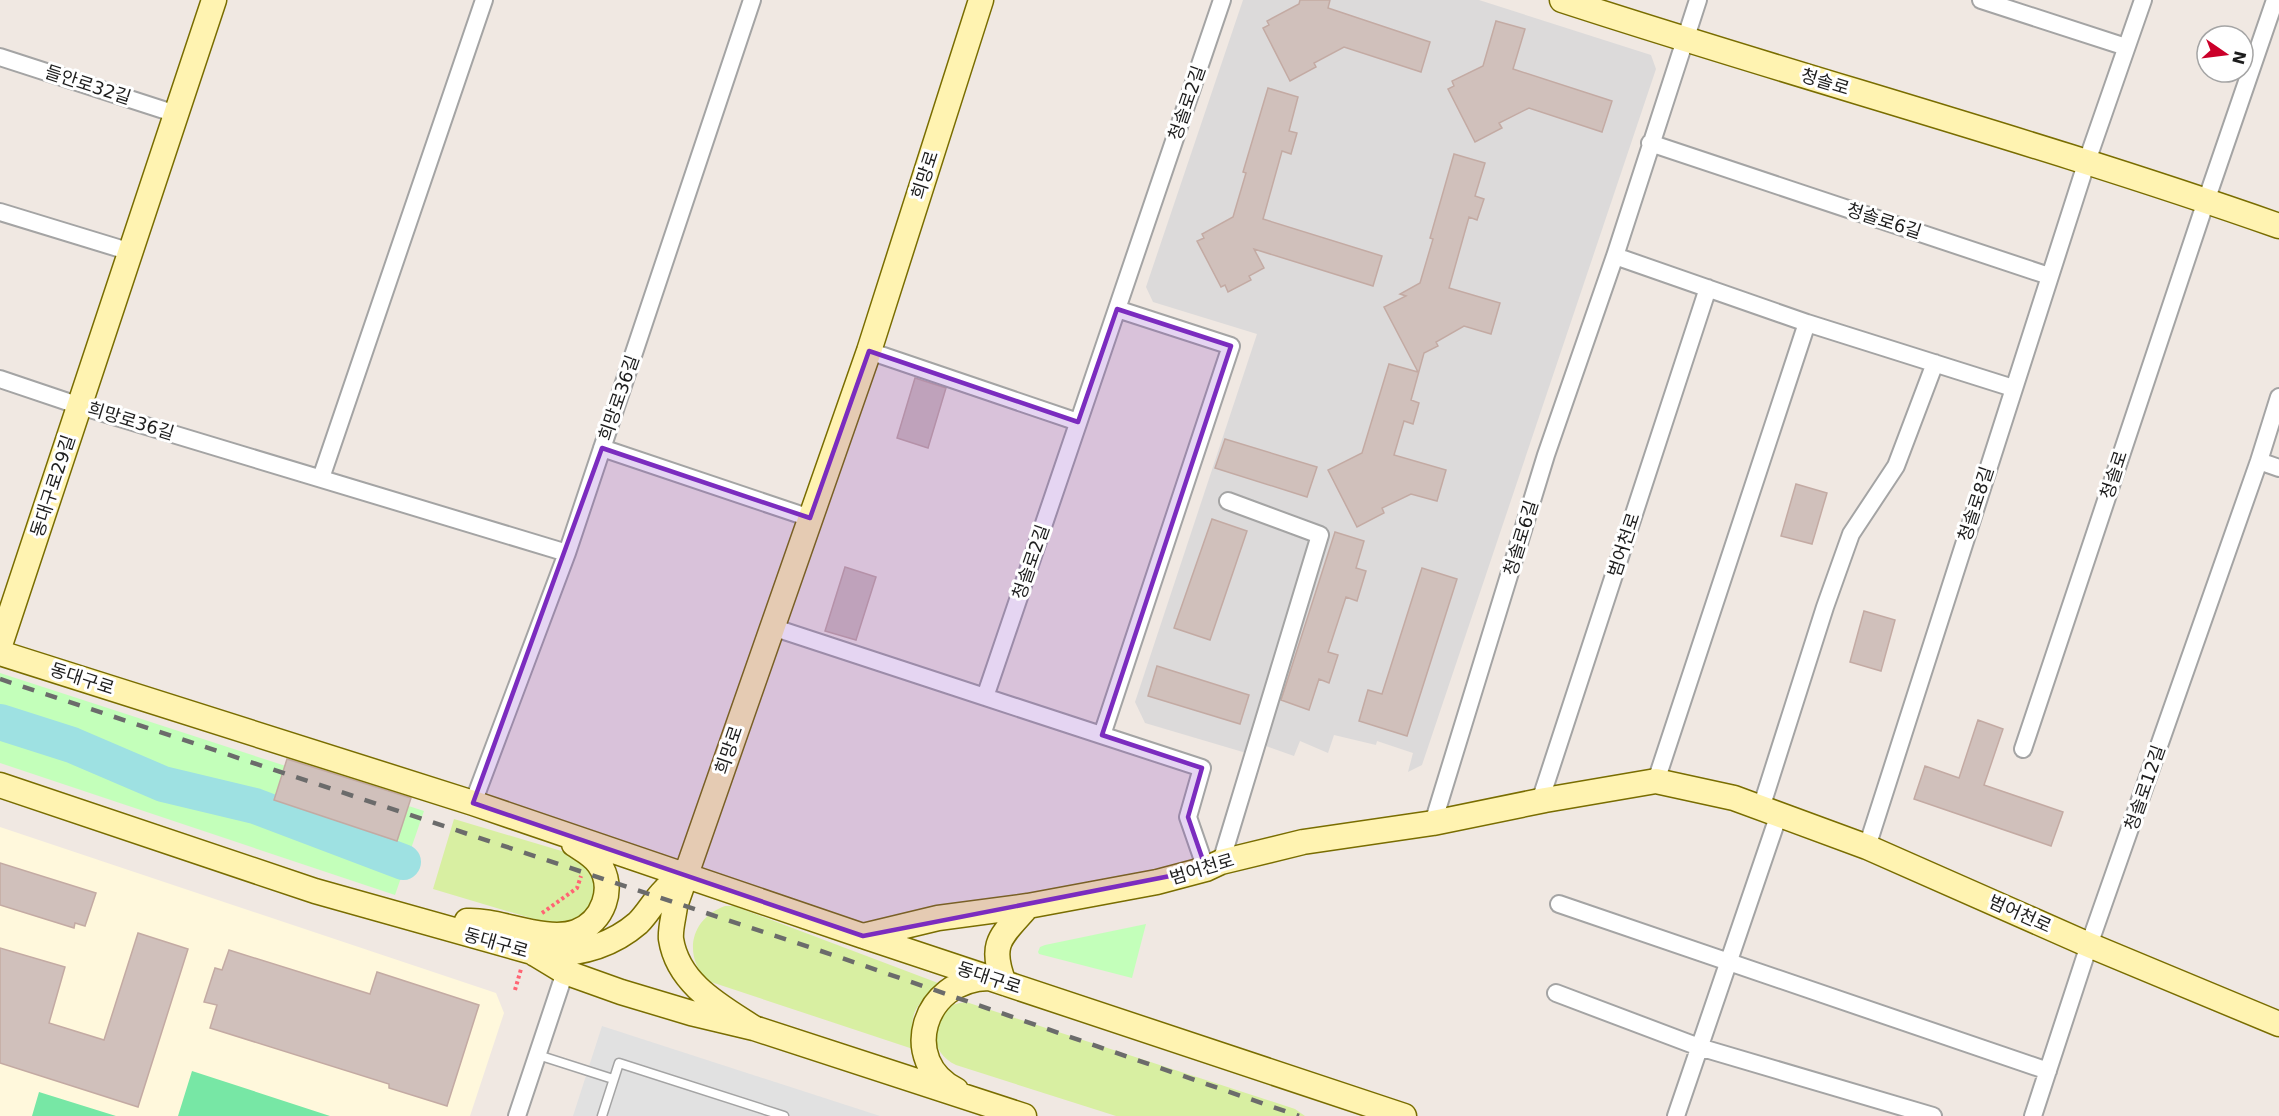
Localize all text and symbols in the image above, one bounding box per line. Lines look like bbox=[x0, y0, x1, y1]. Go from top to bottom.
north arrow bbox=[2195, 24, 2255, 84]
text: N bbox=[2228, 49, 2250, 66]
street label: 들안로32길 bbox=[43, 61, 134, 108]
street label: 청솔로2길 bbox=[1164, 63, 1209, 143]
street label: 청솔로 bbox=[1798, 64, 1852, 99]
street label: 희망로 bbox=[907, 148, 942, 202]
street label: 청솔로6길 bbox=[1844, 199, 1924, 243]
street label: 희망로36길 bbox=[594, 352, 643, 443]
street label: 희망로36길 bbox=[85, 397, 177, 444]
street label: 동대구로29길 bbox=[26, 432, 79, 539]
street label: 청솔로 bbox=[2096, 448, 2131, 502]
street label: 청솔로8길 bbox=[1954, 464, 1998, 544]
street label: 청솔로6길 bbox=[1499, 498, 1542, 578]
street label: 범어천로 bbox=[1603, 510, 1644, 580]
street label: 청솔로2길 bbox=[1008, 522, 1053, 602]
street label: 동대구로 bbox=[47, 658, 117, 699]
street label: 희망로 bbox=[711, 723, 747, 777]
street label: 청솔로12길 bbox=[2120, 742, 2169, 833]
street label: 범어천로 bbox=[1167, 849, 1237, 888]
street label: 범어천로 bbox=[1986, 890, 2055, 937]
street label: 동대구로 bbox=[461, 923, 531, 962]
street label: 동대구로 bbox=[954, 957, 1024, 998]

